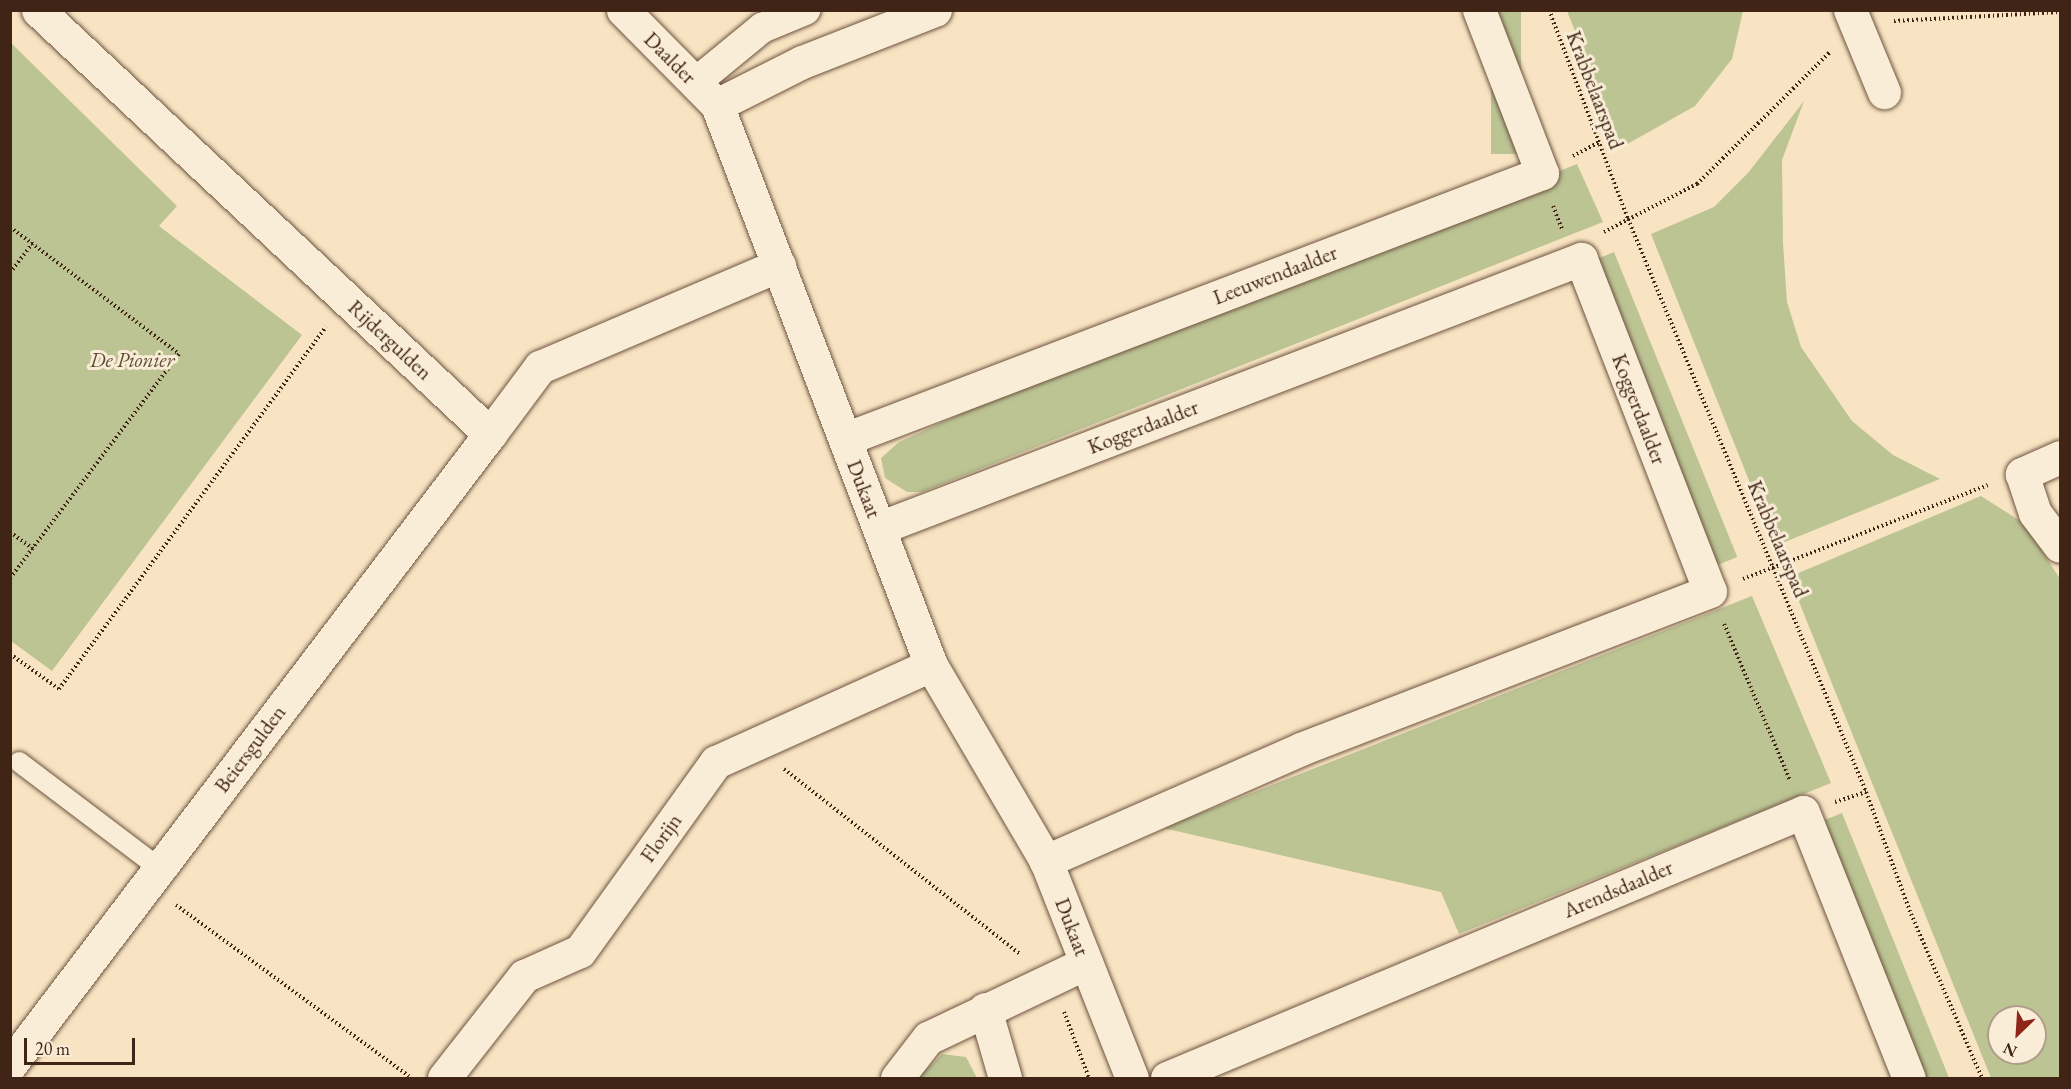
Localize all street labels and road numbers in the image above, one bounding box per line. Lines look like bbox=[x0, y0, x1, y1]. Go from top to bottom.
street label: Daalder bbox=[639, 27, 701, 89]
street label: Krabbelaarspad bbox=[1561, 27, 1629, 153]
street label: Leeuwendaalder bbox=[1209, 240, 1341, 310]
street label: Rijdergulden bbox=[343, 295, 437, 385]
street label: Koggerdaalder bbox=[1606, 350, 1672, 468]
street label: Koggerdaalder bbox=[1084, 394, 1202, 460]
street label: Dukaat bbox=[841, 456, 887, 522]
street label: Krabbelaarspad bbox=[1742, 477, 1814, 601]
street label: Beiersgulden bbox=[209, 700, 291, 798]
street label: Florijn bbox=[635, 809, 687, 867]
street label: Arendsdaalder bbox=[1559, 855, 1677, 923]
street label: Dukaat bbox=[1049, 894, 1095, 960]

